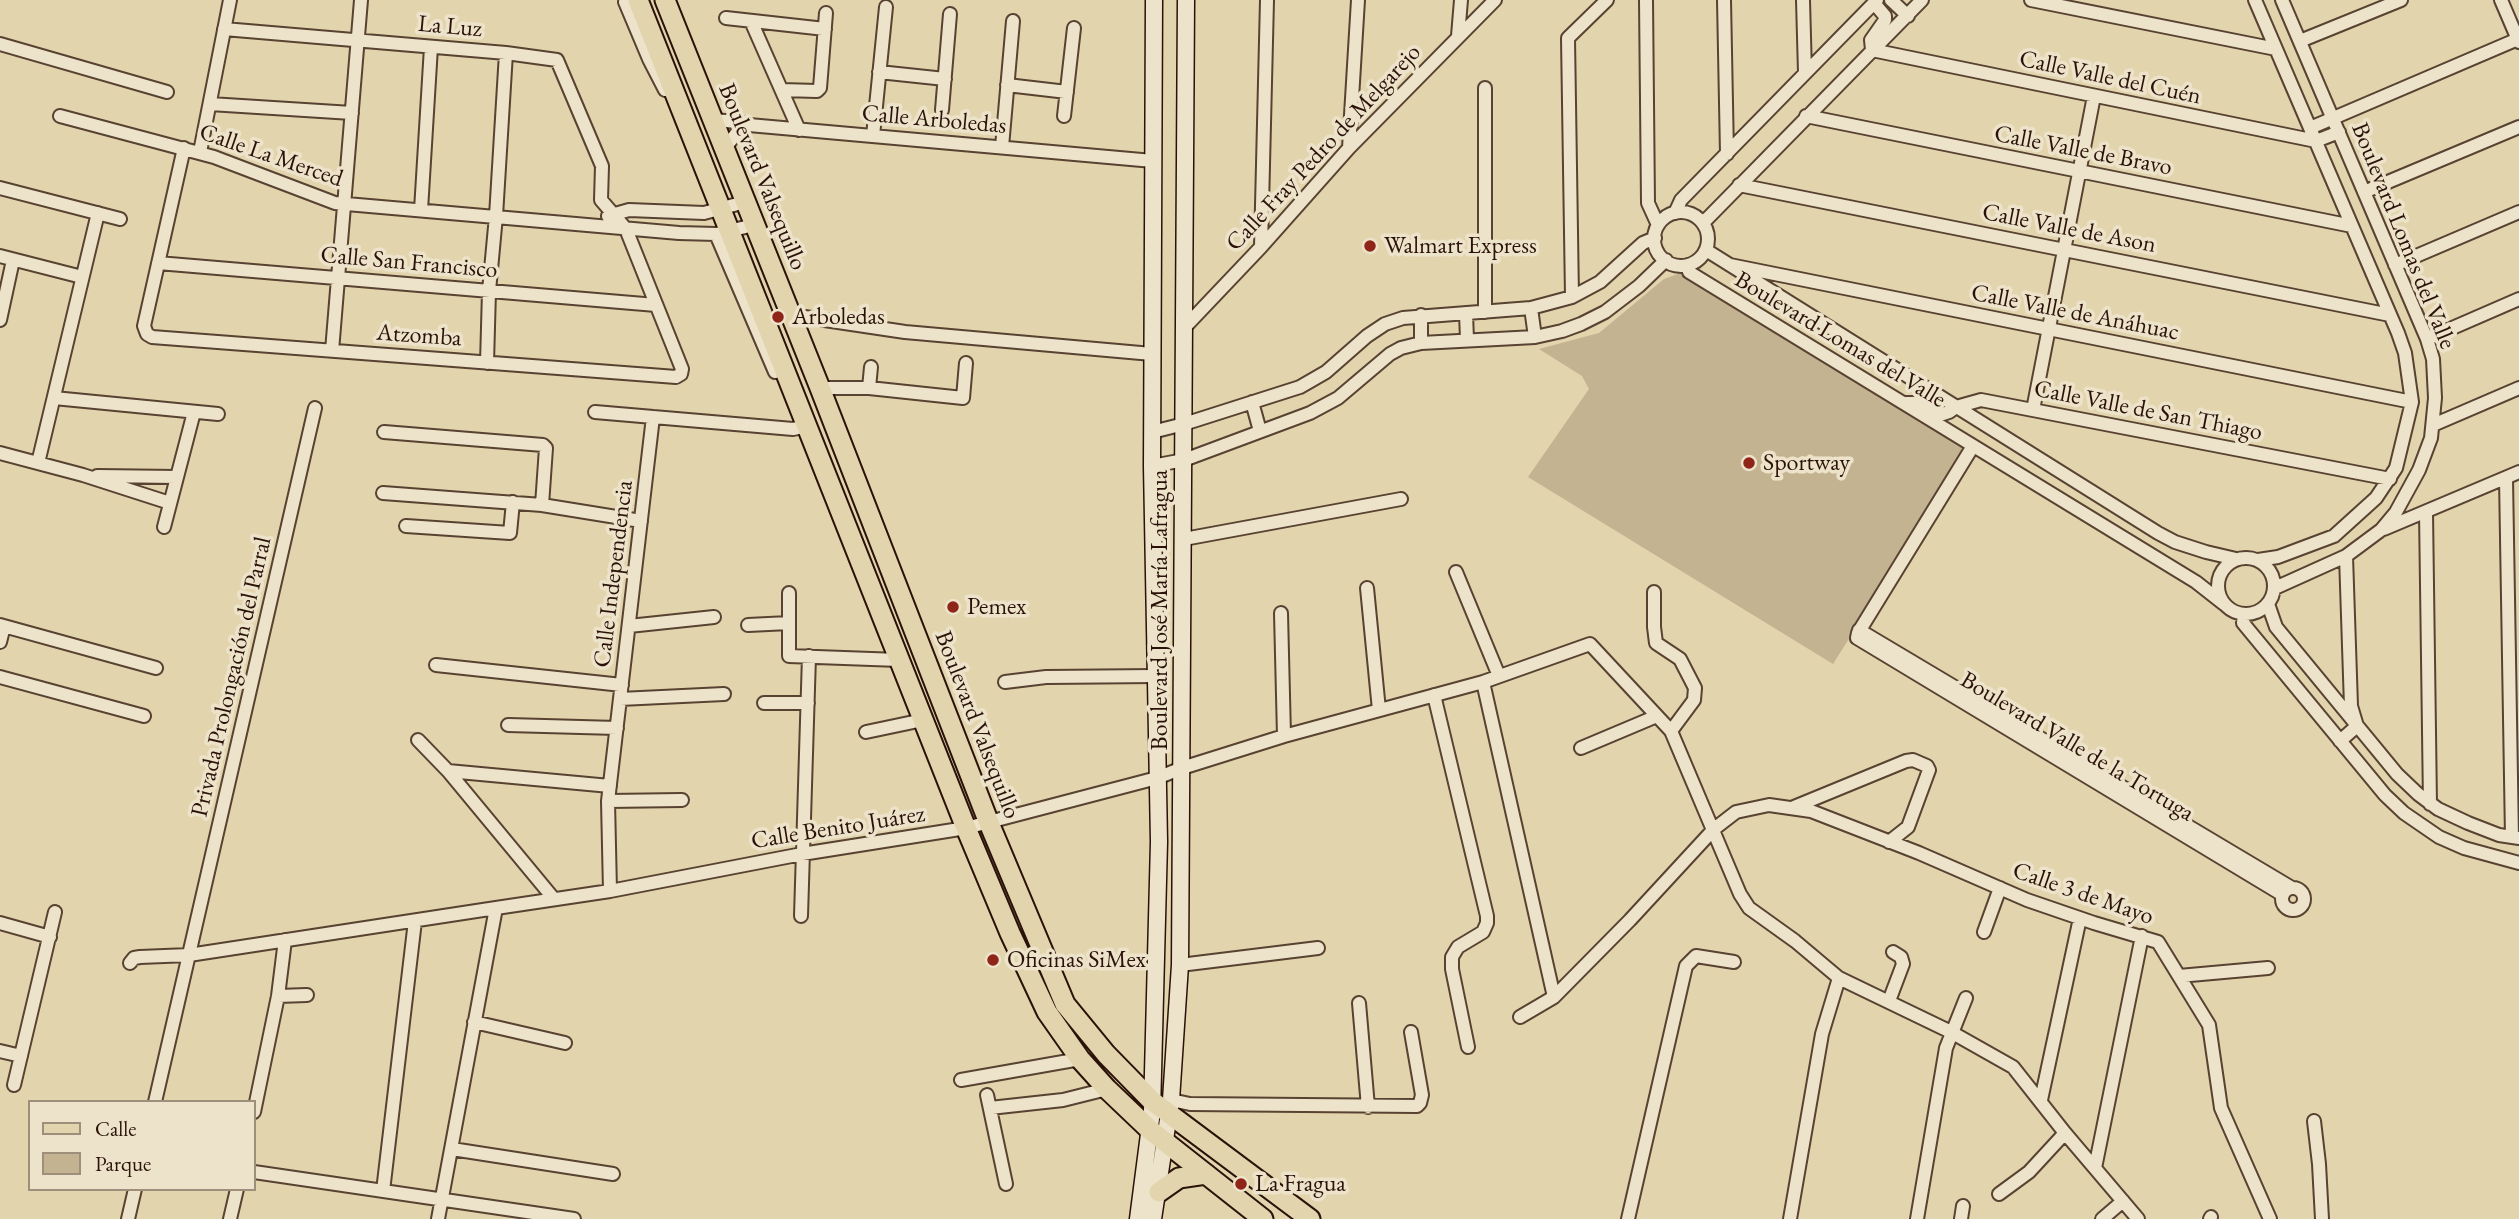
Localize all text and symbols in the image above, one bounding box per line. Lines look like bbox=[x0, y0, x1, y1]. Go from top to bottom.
street label: La Luz bbox=[417, 10, 483, 44]
street label: Calle Fray Pedro de Melgarejo bbox=[1221, 39, 1427, 257]
street label: Calle Valle del Cuén bbox=[2016, 45, 2204, 111]
street label: Boulevard Valsequillo bbox=[711, 79, 813, 275]
street label: Calle Arboledas bbox=[860, 99, 1008, 141]
street label: Calle La Merced bbox=[196, 118, 346, 194]
street label: Boulevard Lomas del Valle bbox=[2344, 119, 2462, 353]
street label: Calle Valle de Bravo bbox=[1992, 120, 2174, 182]
street label: Calle Valle de Ason bbox=[1980, 198, 2158, 260]
place label: Walmart Express bbox=[1384, 232, 1537, 260]
marker: Walmart Express bbox=[1362, 238, 1378, 254]
street label: Calle San Francisco bbox=[319, 241, 499, 285]
street label: Boulevard Lomas del Valle bbox=[1729, 265, 1951, 415]
street label: Calle Valle de Anáhuac bbox=[1969, 279, 2181, 347]
place label: Arboledas bbox=[792, 303, 885, 331]
marker: Arboledas bbox=[770, 309, 786, 325]
street label: Atzomba bbox=[375, 319, 463, 353]
street label: Calle Valle de San Thiago bbox=[2031, 375, 2265, 447]
place label: Sportway bbox=[1763, 449, 1850, 477]
marker: Sportway bbox=[1741, 455, 1757, 471]
street label: Boulevard José María Lafragua bbox=[1146, 470, 1174, 750]
street label: Calle Independencia bbox=[588, 479, 640, 669]
street label: Privada Prolongación del Parral bbox=[186, 534, 278, 820]
place label: Pemex bbox=[967, 593, 1026, 621]
marker: Pemex bbox=[945, 599, 961, 615]
street label: Boulevard Valsequillo bbox=[928, 627, 1026, 823]
street label: Boulevard Valle de la Tortuga bbox=[1955, 666, 2199, 828]
street label: Calle Benito Juárez bbox=[749, 800, 927, 856]
street label: Calle 3 de Mayo bbox=[2009, 856, 2157, 932]
place label: Oficinas SiMex bbox=[1007, 946, 1146, 974]
marker: Oficinas SiMex bbox=[985, 952, 1001, 968]
legend bbox=[28, 1100, 256, 1191]
text: Calle bbox=[95, 1115, 137, 1142]
text: Parque bbox=[95, 1150, 151, 1177]
place label: La Fragua bbox=[1255, 1170, 1346, 1198]
marker: La Fragua bbox=[1233, 1176, 1249, 1192]

